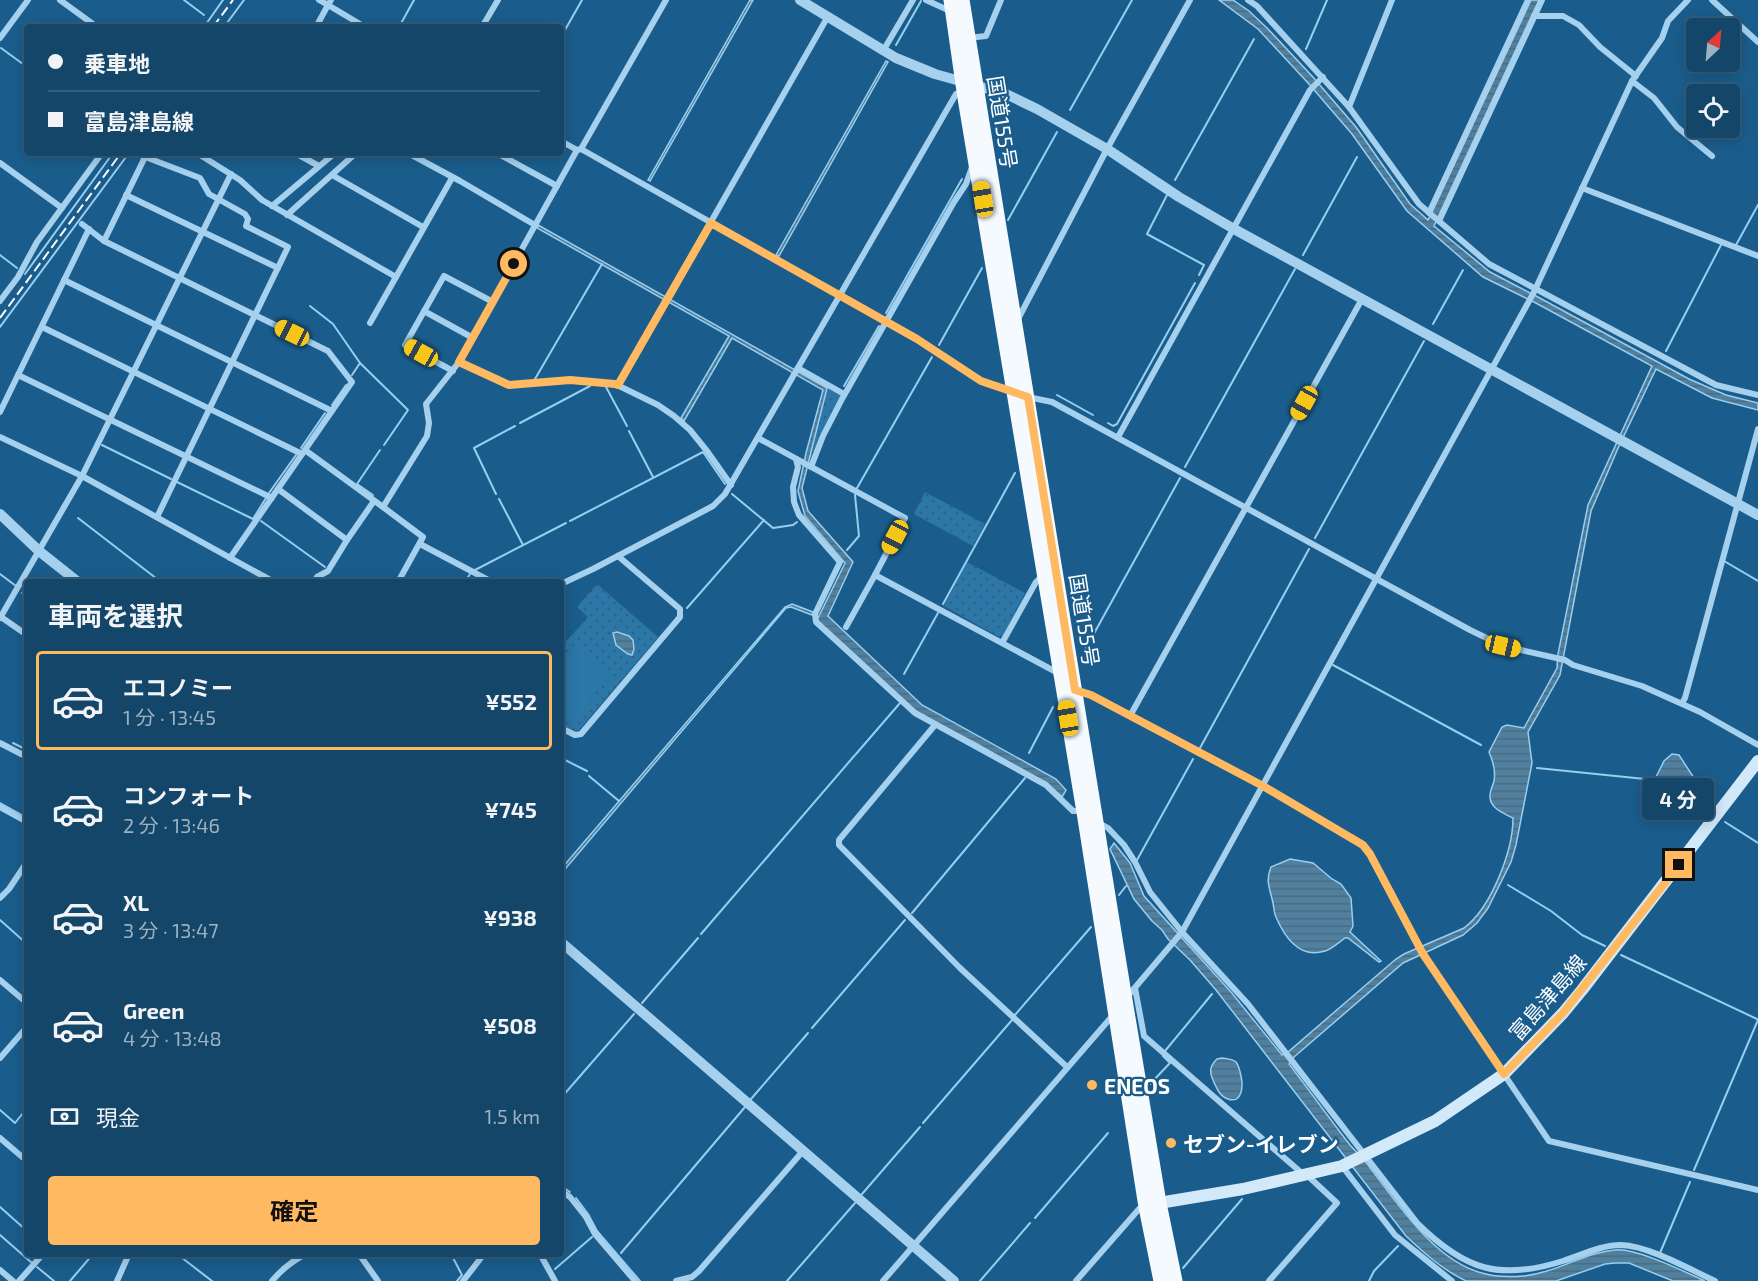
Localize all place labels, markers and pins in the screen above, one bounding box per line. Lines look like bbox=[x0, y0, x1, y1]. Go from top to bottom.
place label: ENEOS bbox=[1104, 1073, 1170, 1098]
marker: ENEOS bbox=[1085, 1078, 1099, 1092]
place label: セブン-イレブン bbox=[1183, 1131, 1339, 1156]
marker: セブン-イレブン bbox=[1164, 1136, 1178, 1150]

